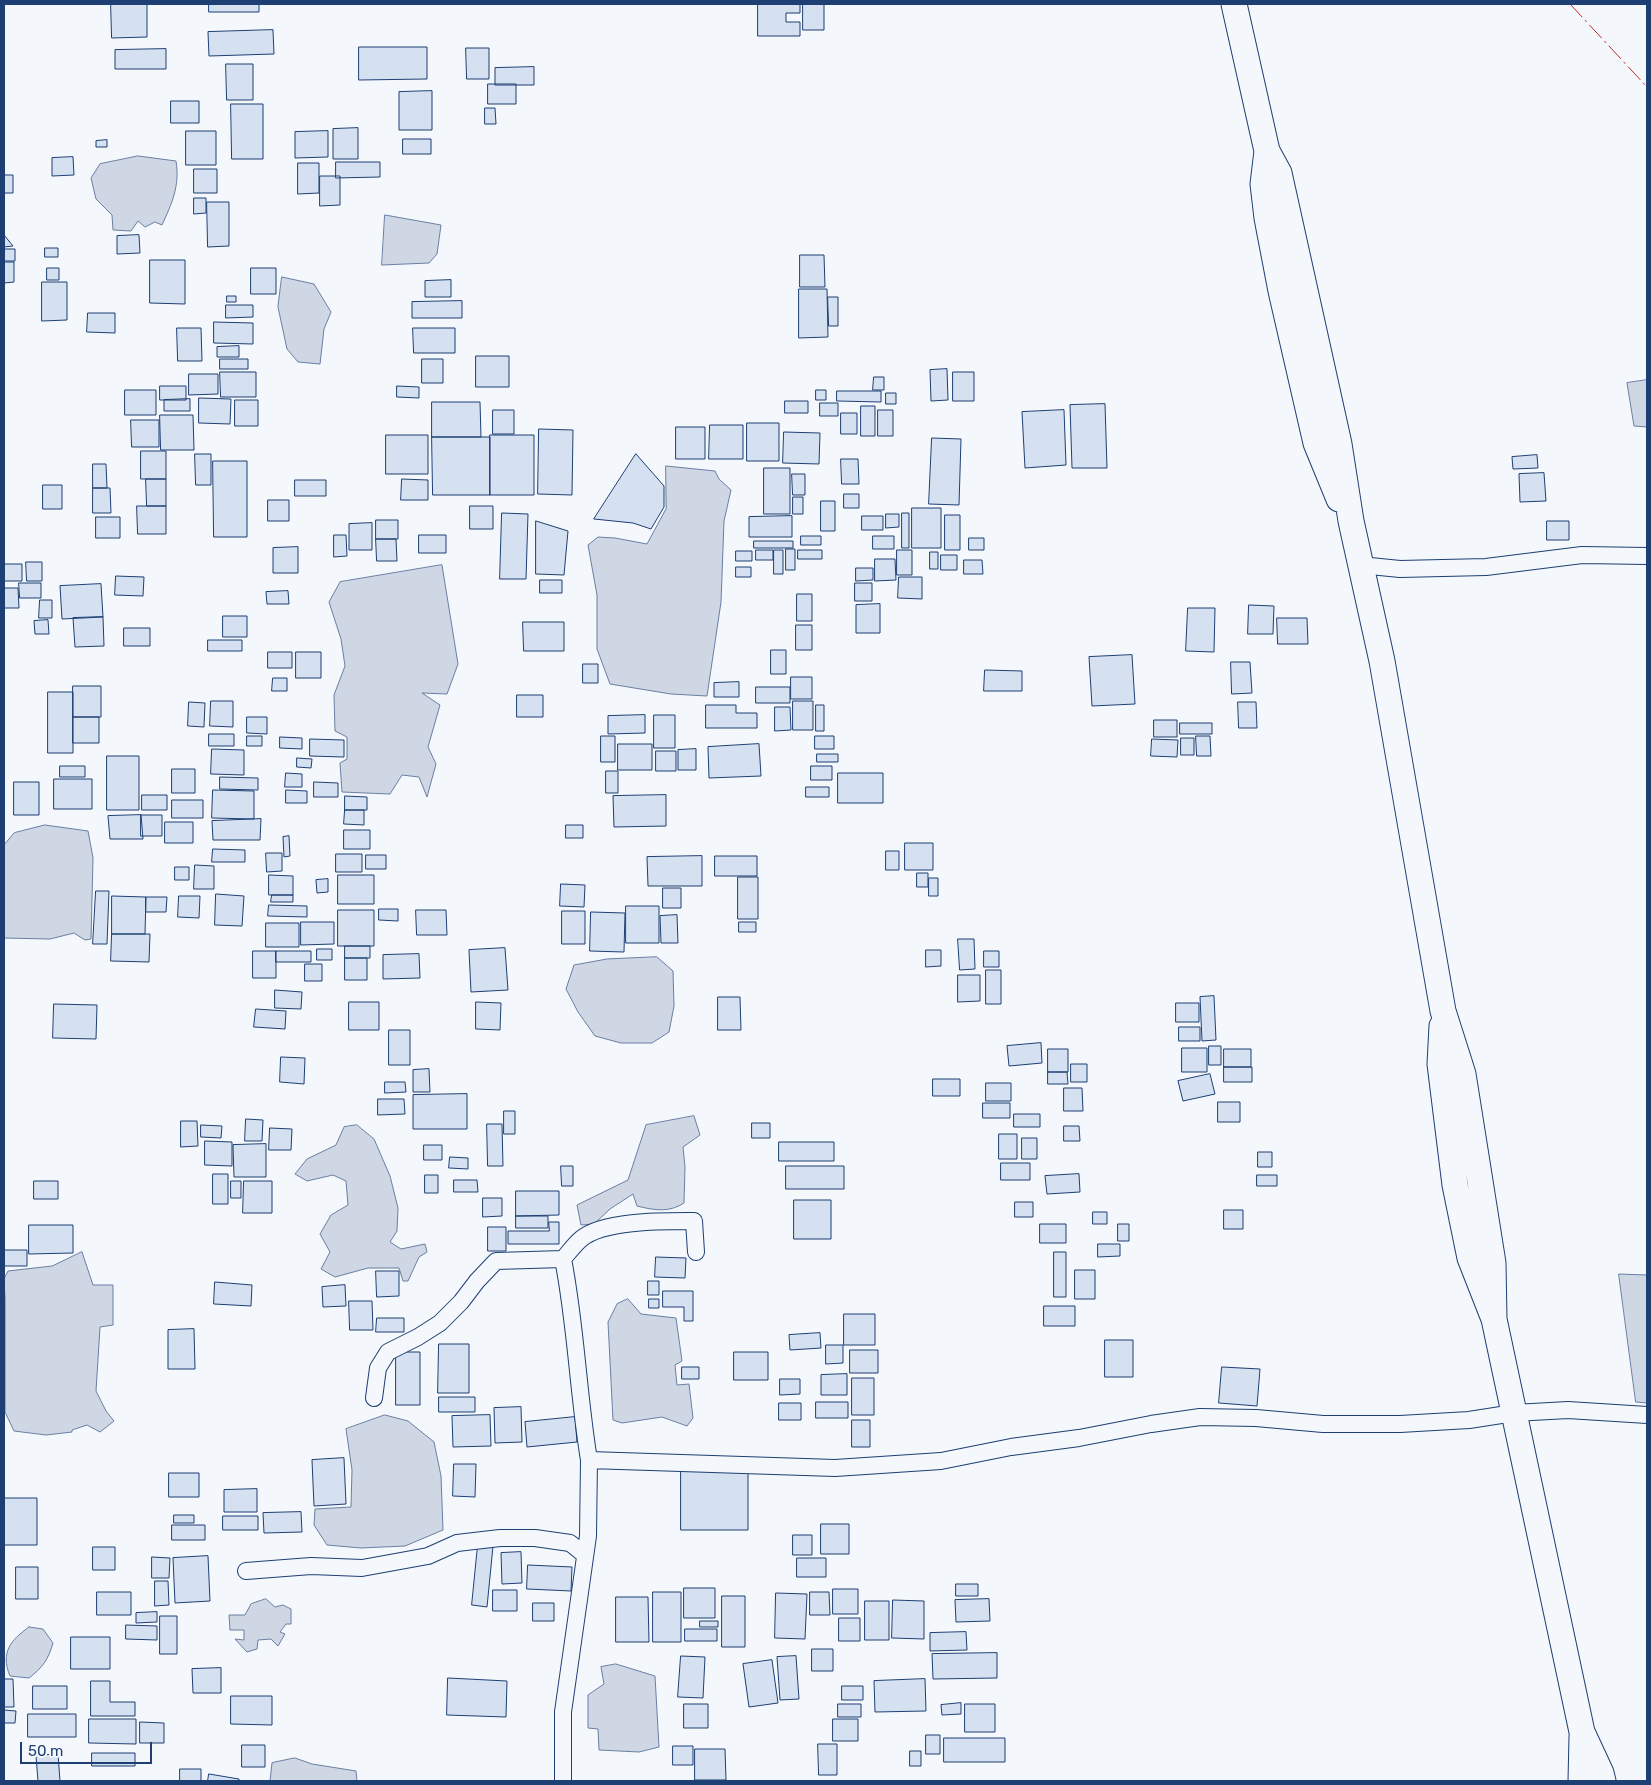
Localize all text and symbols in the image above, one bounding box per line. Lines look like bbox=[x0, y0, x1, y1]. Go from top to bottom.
scale bar bbox=[22, 1732, 155, 1764]
text: 50 m bbox=[28, 1742, 63, 1760]

